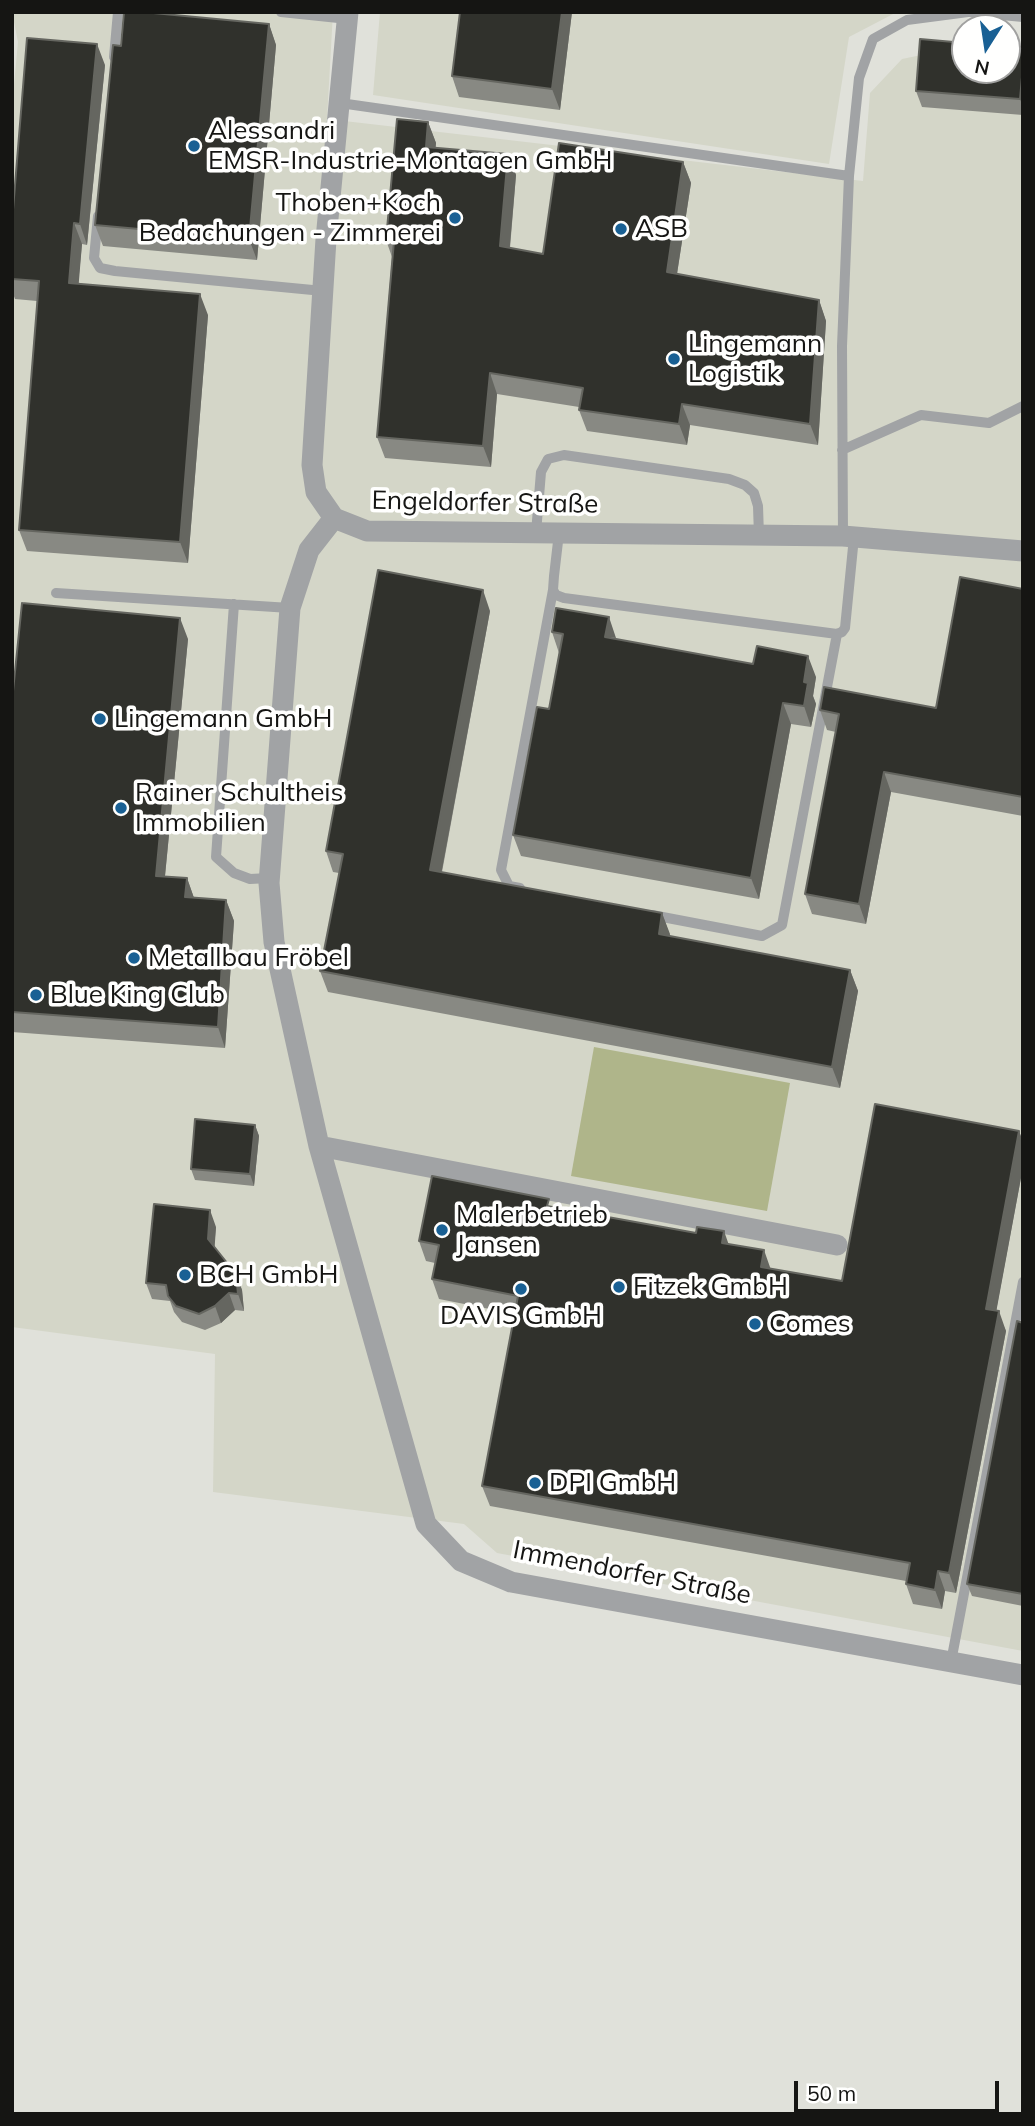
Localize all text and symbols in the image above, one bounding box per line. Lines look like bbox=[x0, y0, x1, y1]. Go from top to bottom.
north arrow bbox=[951, 14, 1021, 84]
text: N bbox=[973, 54, 992, 81]
place label: Alessandri EMSR-Industrie-Montagen GmbH bbox=[208, 115, 612, 176]
marker: Alessandri EMSR-Industrie-Montagen GmbH bbox=[186, 138, 202, 154]
place label: Thoben+Koch Bedachungen - Zimmerei bbox=[139, 187, 441, 248]
marker: Thoben+Koch Bedachungen - Zimmerei bbox=[447, 210, 463, 226]
place label: ASB bbox=[635, 213, 688, 245]
marker: ASB bbox=[613, 221, 629, 237]
place label: Lingemann Logistik bbox=[688, 328, 822, 390]
marker: Lingemann Logistik bbox=[666, 351, 682, 367]
street label: Engeldorfer Straße bbox=[371, 485, 599, 521]
place label: Lingemann GmbH bbox=[114, 703, 332, 735]
marker: Lingemann GmbH bbox=[92, 711, 108, 727]
place label: Rainer Schultheis Immobilien bbox=[135, 777, 343, 838]
marker: Rainer Schultheis Immobilien bbox=[113, 800, 129, 816]
place label: Metallbau Fröbel bbox=[148, 942, 349, 974]
marker: Metallbau Fröbel bbox=[126, 950, 142, 966]
place label: Blue King Club bbox=[50, 979, 225, 1011]
marker: Blue King Club bbox=[28, 987, 44, 1003]
place label: Malerbetrieb Jansen bbox=[456, 1199, 608, 1260]
marker: Malerbetrieb Jansen bbox=[434, 1222, 450, 1238]
place label: BCH GmbH bbox=[199, 1259, 339, 1291]
marker: BCH GmbH bbox=[177, 1267, 193, 1283]
place label: Fitzek GmbH bbox=[633, 1271, 788, 1303]
marker: Fitzek GmbH bbox=[611, 1279, 627, 1295]
marker: DAVIS GmbH bbox=[513, 1281, 529, 1297]
place label: DAVIS GmbH bbox=[440, 1300, 602, 1332]
place label: Comes bbox=[769, 1308, 851, 1340]
marker: Comes bbox=[747, 1316, 763, 1332]
place label: DPI GmbH bbox=[549, 1467, 676, 1499]
marker: DPI GmbH bbox=[527, 1475, 543, 1491]
street label: Immendorfer Straße bbox=[510, 1535, 754, 1611]
scale bar bbox=[797, 2066, 1002, 2110]
text: 50 m bbox=[807, 2080, 856, 2106]

